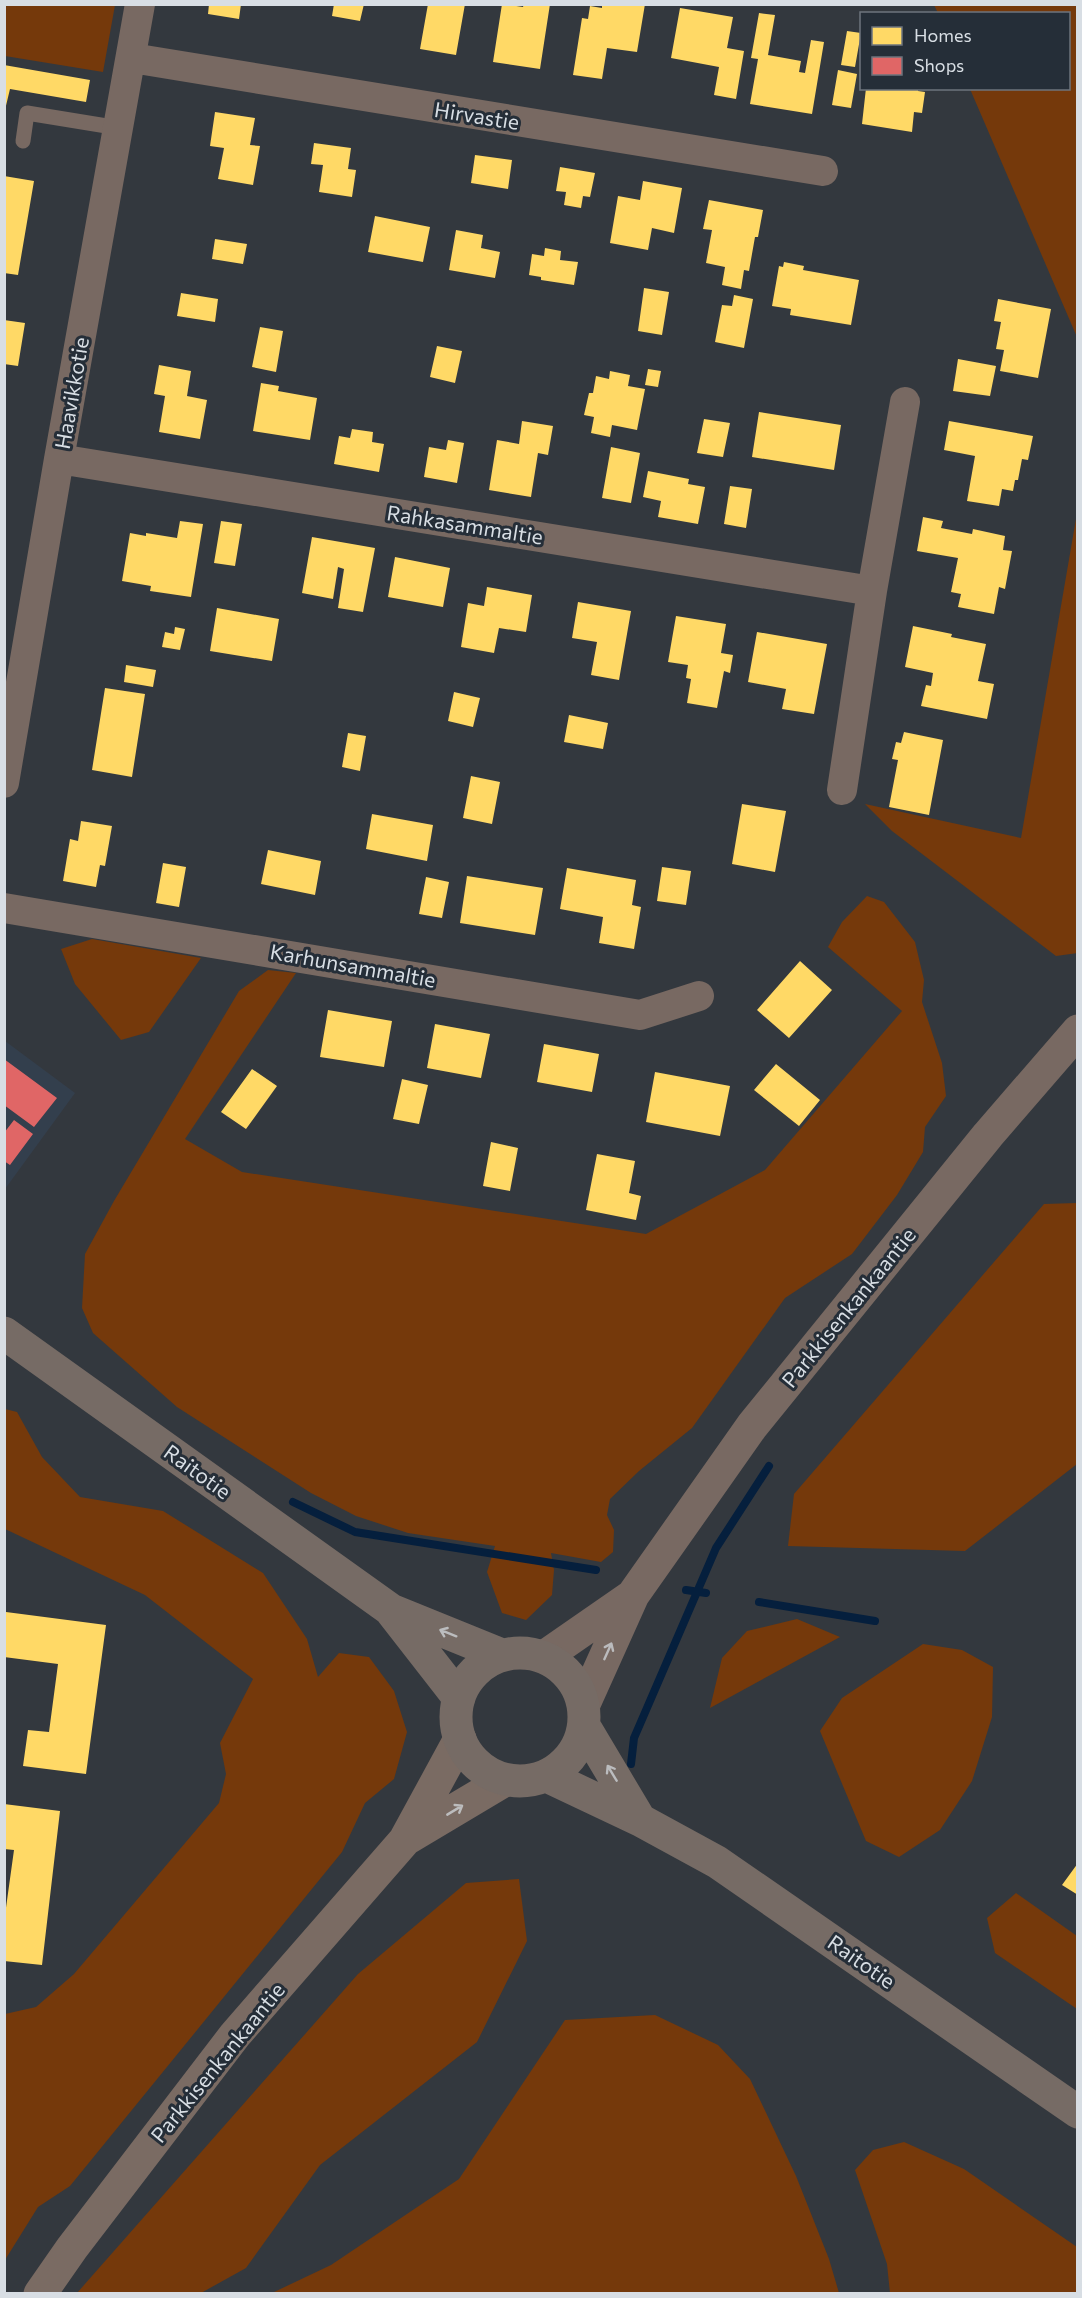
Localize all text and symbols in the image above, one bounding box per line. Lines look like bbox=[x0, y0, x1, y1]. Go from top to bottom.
legend bbox=[860, 12, 1070, 90]
text: Homes bbox=[914, 24, 972, 46]
text: Shops bbox=[914, 54, 964, 76]
street label: Hirvastie bbox=[433, 96, 521, 134]
street label: Haavikkotie bbox=[49, 335, 93, 451]
street label: Rahkasammaltie bbox=[385, 499, 545, 549]
street label: Karhunsammaltie bbox=[268, 938, 438, 992]
street label: Parkkisenkankaantie bbox=[776, 1222, 920, 1392]
street label: Raitotie bbox=[160, 1438, 236, 1504]
one-way arrow bbox=[439, 1627, 458, 1638]
one-way arrow bbox=[602, 1643, 614, 1661]
one-way arrow bbox=[606, 1765, 618, 1782]
one-way arrow bbox=[446, 1803, 463, 1815]
street label: Raitotie bbox=[824, 1929, 900, 1993]
street label: Parkkisenkankaantie bbox=[145, 1977, 289, 2147]

